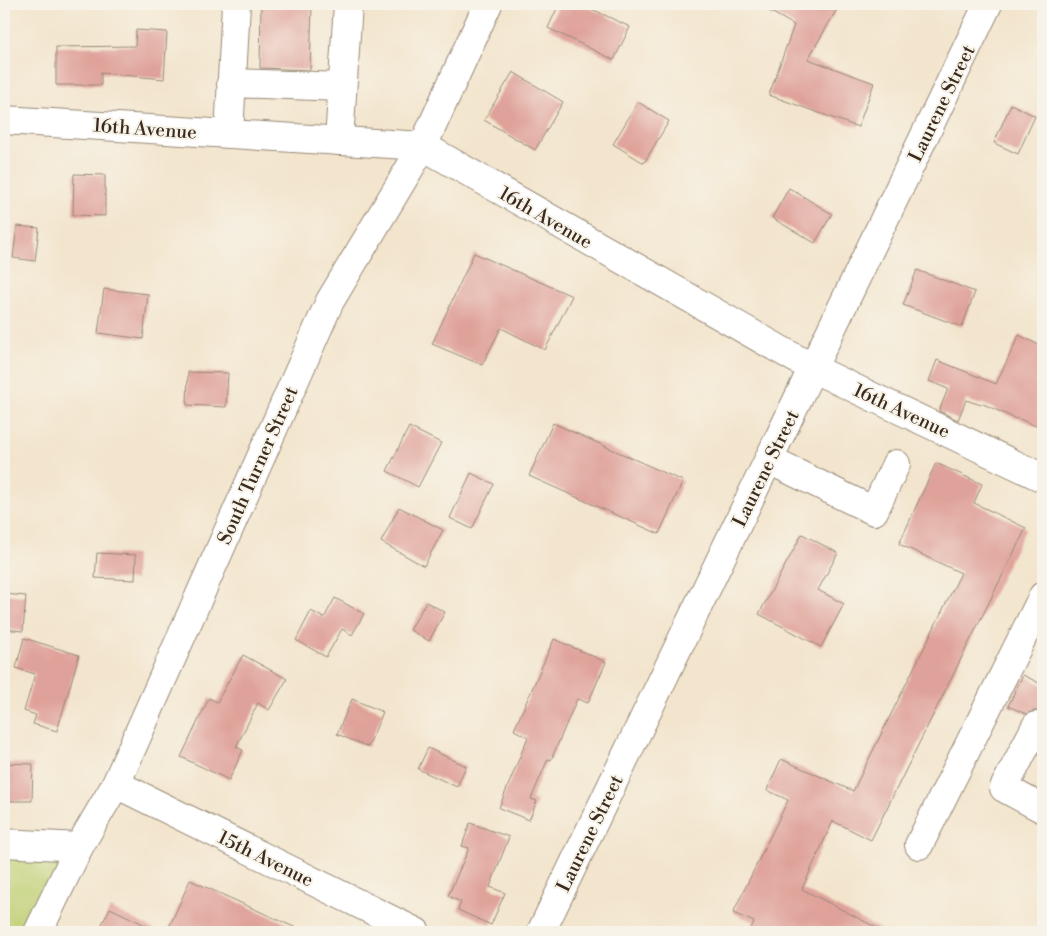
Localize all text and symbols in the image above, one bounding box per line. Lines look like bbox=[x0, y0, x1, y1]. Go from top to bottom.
street label: Laurene Street bbox=[903, 41, 981, 166]
street label: 16th Avenue bbox=[92, 113, 198, 145]
street label: 16th Avenue bbox=[495, 182, 596, 254]
street label: 16th Avenue bbox=[849, 378, 954, 444]
street label: South Turner Street bbox=[212, 382, 304, 548]
street label: Laurene Street bbox=[727, 406, 805, 531]
street label: Laurene Street bbox=[551, 771, 629, 896]
street label: 15th Avenue bbox=[214, 825, 317, 892]

